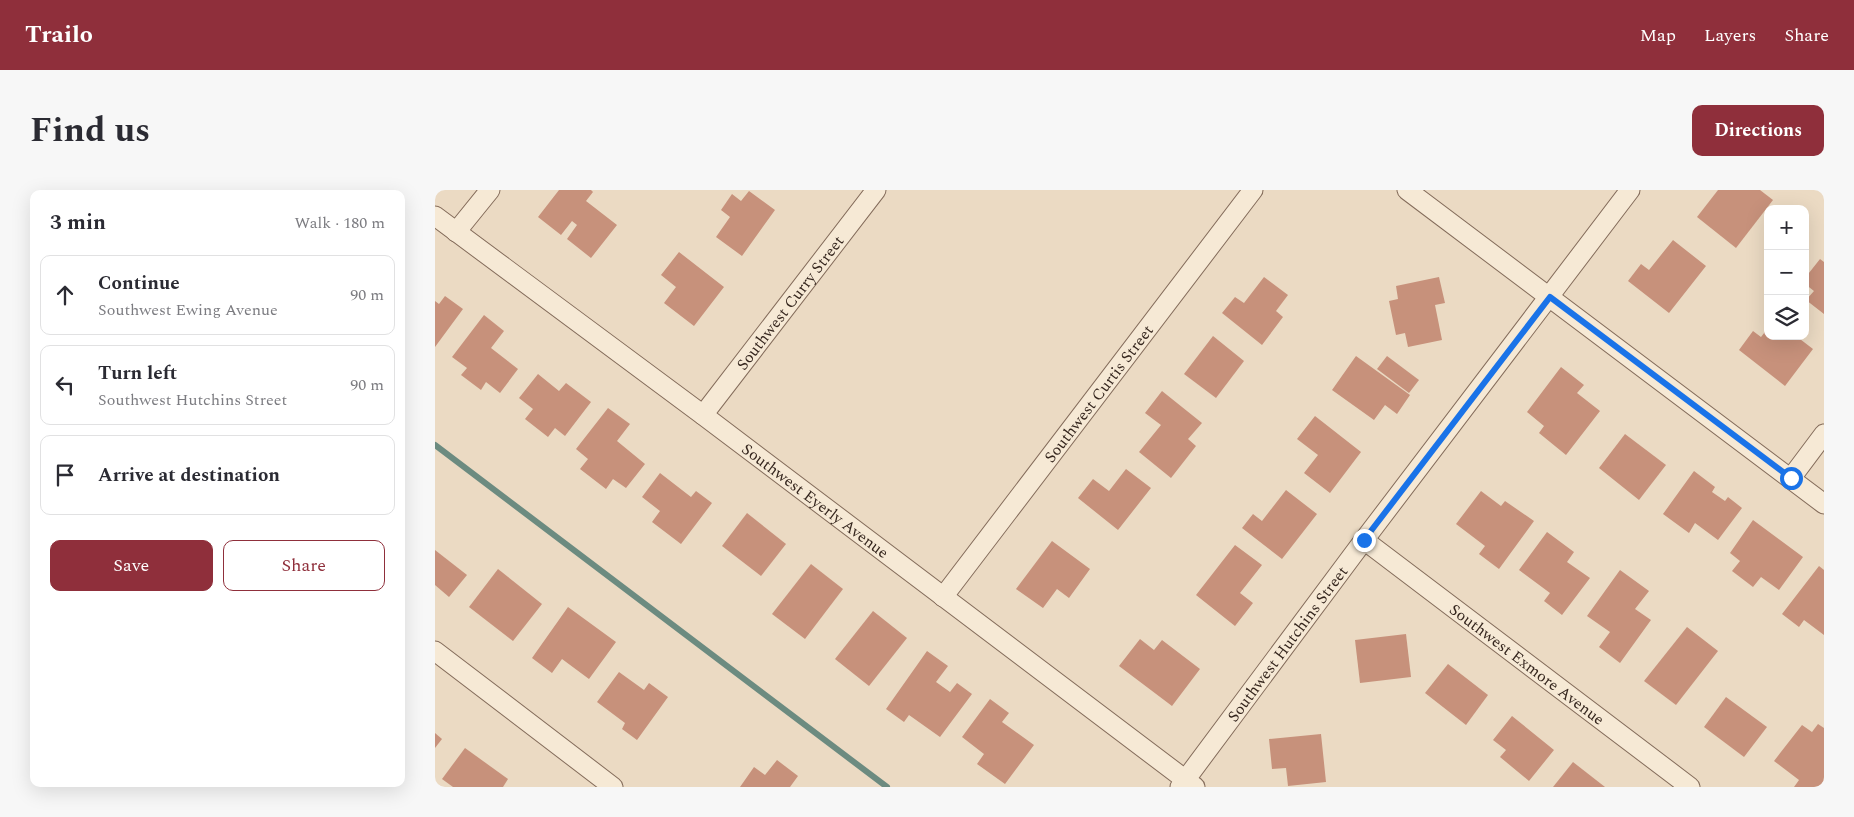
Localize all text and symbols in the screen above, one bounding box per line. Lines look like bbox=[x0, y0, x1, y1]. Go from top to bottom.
text: Trailo bbox=[25, 17, 93, 53]
text: Map bbox=[1640, 22, 1676, 49]
text: Layers bbox=[1704, 22, 1756, 49]
text: Share bbox=[1784, 22, 1829, 49]
text: Find us bbox=[30, 104, 150, 157]
button: Directions bbox=[1692, 105, 1824, 156]
map controls bbox=[1764, 205, 1809, 340]
button: + bbox=[1764, 205, 1809, 250]
text: 3 min bbox=[50, 207, 106, 239]
text: Walk · 180 m bbox=[294, 211, 385, 235]
street label: Southwest Curry Street bbox=[731, 230, 850, 376]
button: − bbox=[1764, 250, 1809, 295]
text: Continue bbox=[98, 269, 180, 298]
icon: ahead bbox=[51, 281, 79, 309]
text: 90 m bbox=[350, 283, 384, 307]
button: layers bbox=[1764, 295, 1809, 340]
text: Southwest Ewing Avenue bbox=[98, 298, 278, 322]
street label: Southwest Curtis Street bbox=[1038, 320, 1160, 468]
text: Turn left bbox=[98, 359, 177, 388]
icon: left bbox=[51, 371, 79, 399]
text: 90 m bbox=[350, 373, 384, 397]
text: Southwest Hutchins Street bbox=[98, 388, 287, 412]
street label: Southwest Eyerly Avenue bbox=[736, 437, 894, 565]
icon: arrive bbox=[51, 461, 79, 489]
text: Arrive at destination bbox=[98, 461, 280, 490]
route start bbox=[1780, 467, 1803, 490]
route end bbox=[1353, 529, 1376, 552]
button: Save bbox=[50, 540, 213, 591]
button: Share bbox=[223, 540, 385, 591]
street label: Southwest Hutchins Street bbox=[1222, 561, 1354, 727]
street label: Southwest Exmore Avenue bbox=[1444, 598, 1609, 731]

